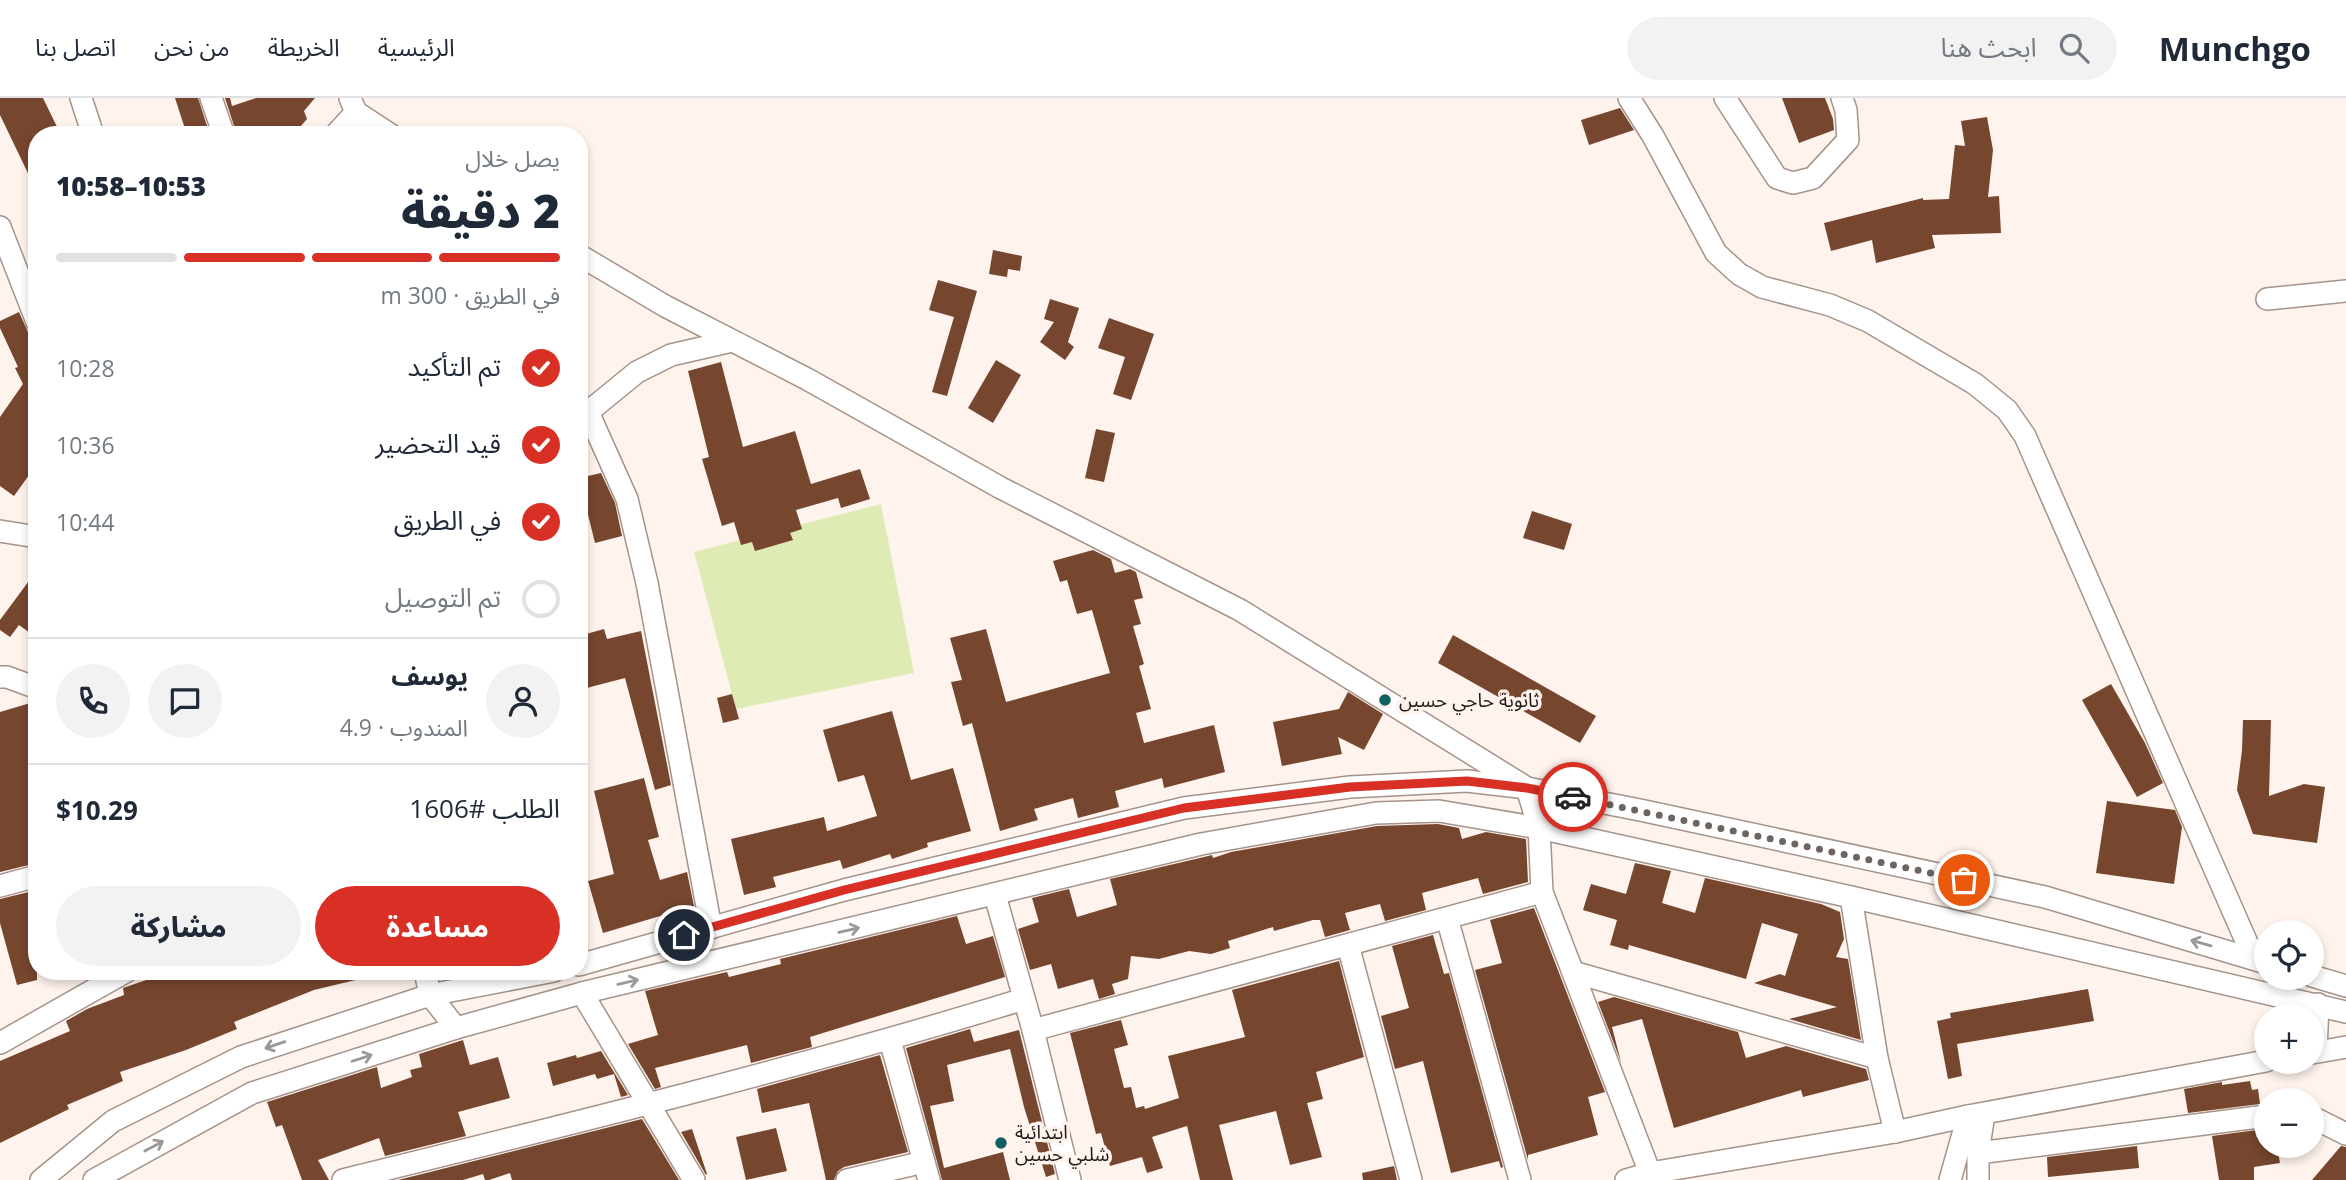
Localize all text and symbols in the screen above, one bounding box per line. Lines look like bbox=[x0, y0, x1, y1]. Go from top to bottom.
search box bbox=[1627, 17, 2117, 80]
text: Munchgo bbox=[2159, 26, 2311, 71]
text: ابحث هنا bbox=[1940, 29, 2037, 65]
icon: search bbox=[2055, 29, 2093, 67]
text: اتصل بنا bbox=[35, 30, 116, 63]
text: من نحن bbox=[154, 30, 230, 63]
text: الخريطة bbox=[268, 30, 340, 63]
text: الرئيسية bbox=[378, 30, 455, 63]
text: يصل خلال bbox=[465, 142, 560, 174]
text: 10:53–10:58 bbox=[56, 168, 206, 204]
text: 2 دقيقة bbox=[401, 179, 560, 241]
text: في الطريق · 300 m bbox=[380, 279, 560, 311]
text: تم التأكيد bbox=[407, 348, 501, 384]
icon: check bbox=[522, 349, 560, 387]
text: 10:28 bbox=[56, 352, 115, 384]
text: قيد التحضير bbox=[375, 425, 501, 461]
icon: check bbox=[522, 426, 560, 464]
text: 10:36 bbox=[56, 429, 115, 461]
text: في الطريق bbox=[394, 502, 501, 538]
icon: check bbox=[522, 503, 560, 541]
text: 10:44 bbox=[56, 506, 115, 538]
text: تم التوصيل bbox=[385, 579, 501, 615]
text: يوسف bbox=[391, 657, 468, 693]
button: phone bbox=[56, 664, 130, 738]
button: chat bbox=[148, 664, 222, 738]
button: person bbox=[486, 664, 560, 738]
place label: ثانوية حاجي حسين bbox=[1399, 687, 1539, 715]
marker: ثانوية حاجي حسين bbox=[1377, 692, 1393, 708]
text: المندوب · 4.9 bbox=[340, 711, 468, 743]
courier bbox=[1538, 762, 1608, 832]
icon: car bbox=[1554, 778, 1592, 816]
text: الطلب #1606 bbox=[409, 790, 560, 826]
text: $10.29 bbox=[56, 792, 138, 828]
pin bbox=[1934, 850, 1994, 910]
icon: bag bbox=[1945, 861, 1983, 899]
button: مشاركة bbox=[56, 886, 301, 966]
button: مساعدة bbox=[315, 886, 560, 966]
pin bbox=[654, 905, 714, 965]
icon: home bbox=[665, 916, 703, 954]
map controls bbox=[2254, 920, 2324, 1158]
button: locate bbox=[2254, 920, 2324, 990]
one-way arrow bbox=[837, 923, 860, 936]
one-way arrow bbox=[2190, 936, 2212, 949]
one-way arrow bbox=[616, 975, 639, 988]
button: + bbox=[2254, 1004, 2324, 1074]
one-way arrow bbox=[265, 1040, 287, 1052]
one-way arrow bbox=[351, 1050, 373, 1063]
button: − bbox=[2254, 1088, 2324, 1158]
place label: ابتدائية شلبي حسين bbox=[1015, 1119, 1109, 1169]
marker: ابتدائية شلبي حسين bbox=[993, 1135, 1009, 1151]
one-way arrow bbox=[143, 1139, 163, 1153]

